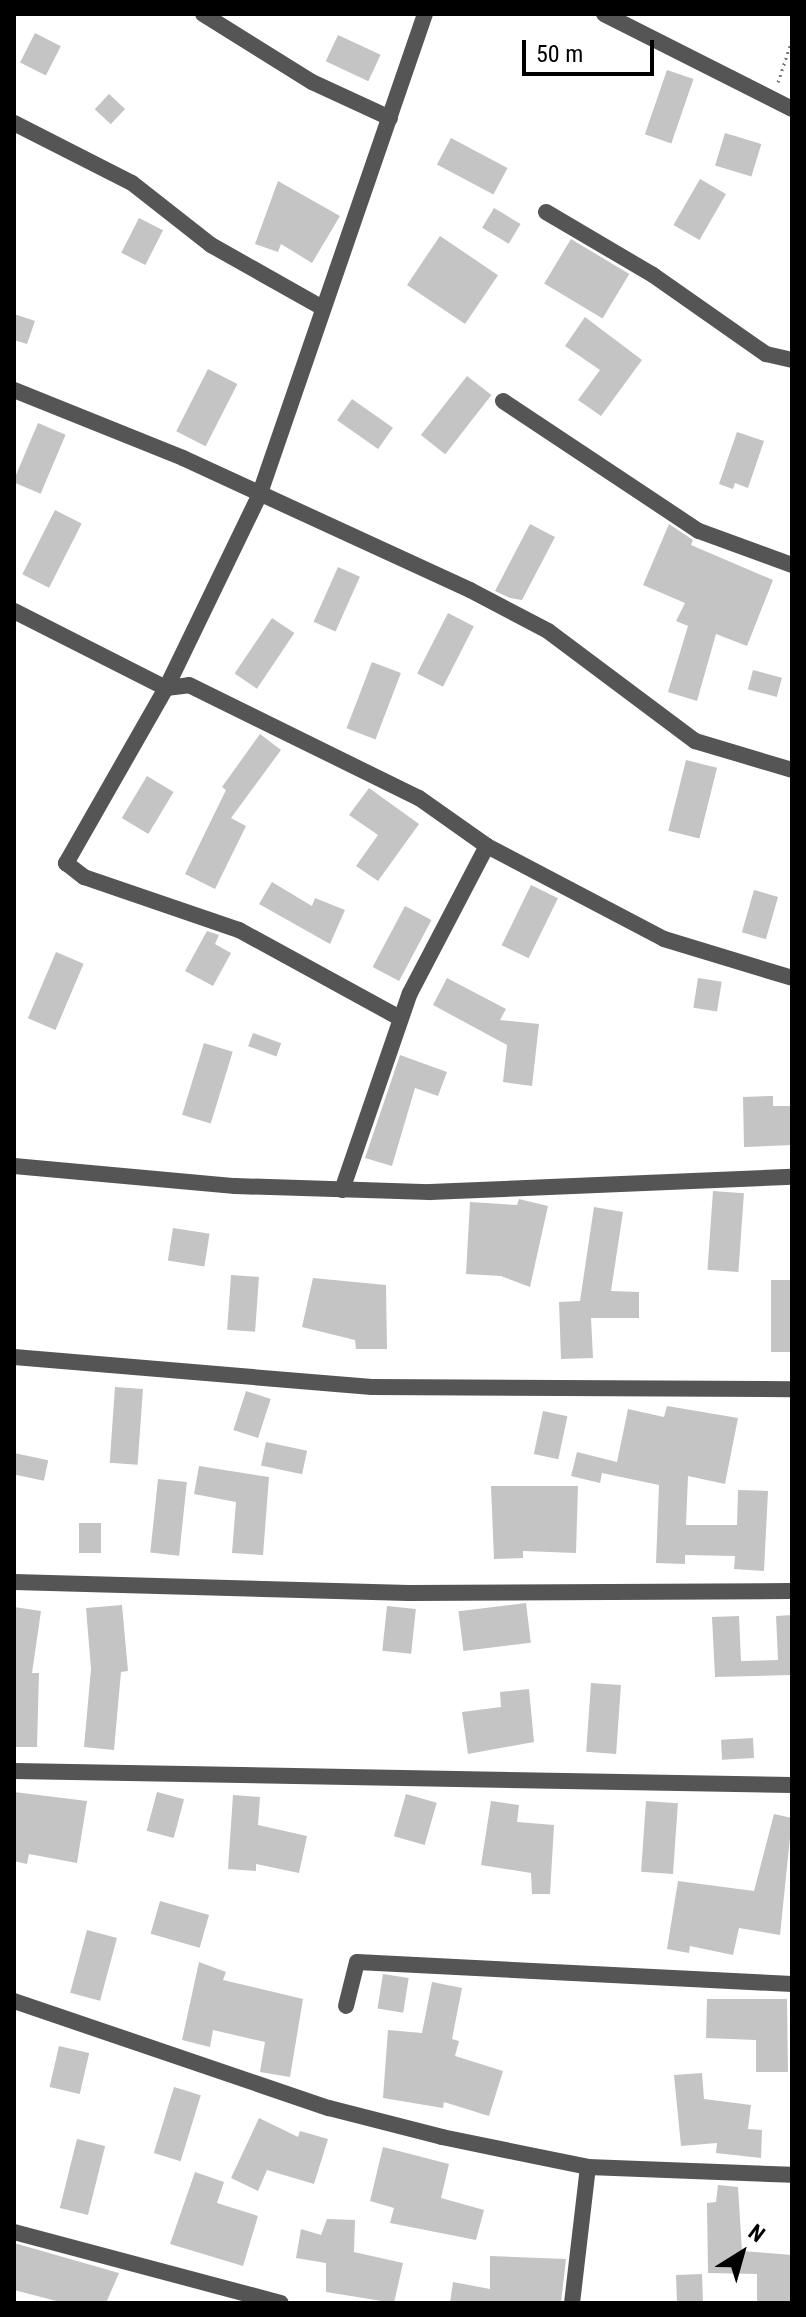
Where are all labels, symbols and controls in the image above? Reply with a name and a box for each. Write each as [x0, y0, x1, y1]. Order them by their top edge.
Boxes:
scale bar [526, 24, 658, 74]
text: 50 m [536, 40, 583, 68]
north arrow [702, 2213, 782, 2293]
text: N [744, 2219, 770, 2247]

